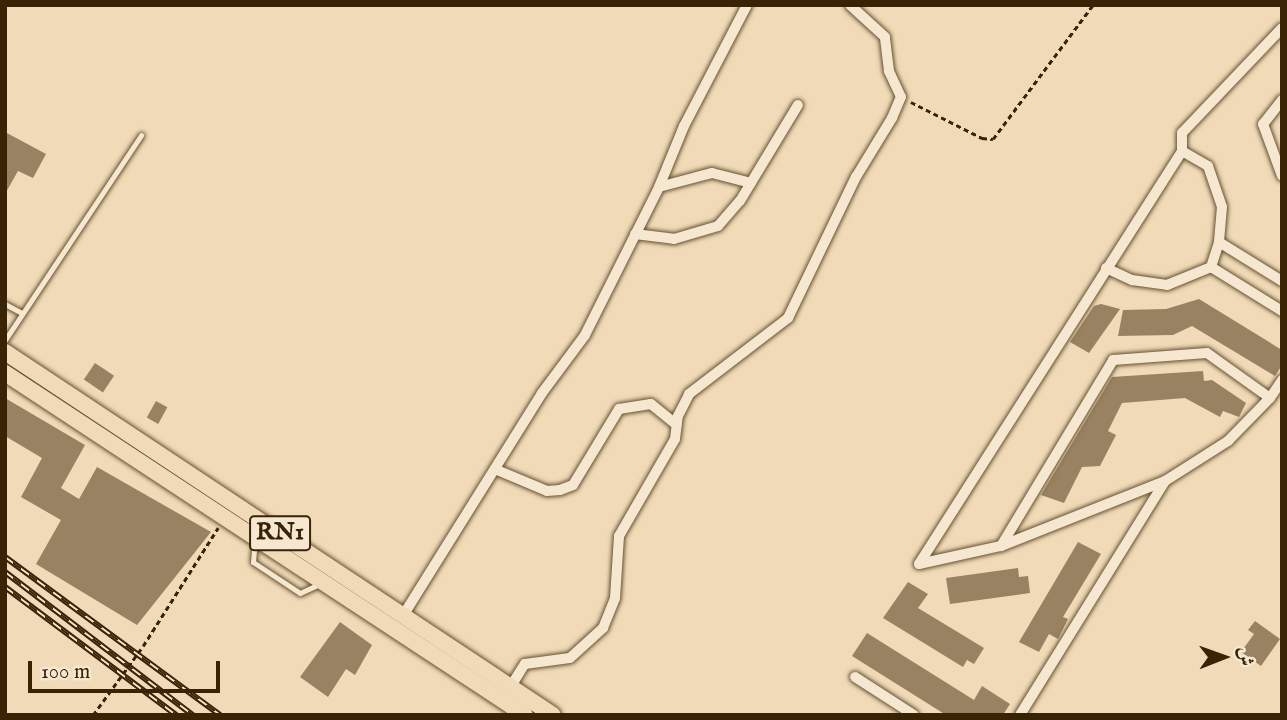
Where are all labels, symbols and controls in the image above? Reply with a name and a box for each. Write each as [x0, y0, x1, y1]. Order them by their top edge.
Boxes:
road number: RN1 [248, 512, 312, 554]
north arrow [1189, 622, 1259, 692]
scale bar [32, 646, 224, 690]
text: ش [1233, 647, 1257, 666]
text: 100 m [41, 659, 90, 686]

